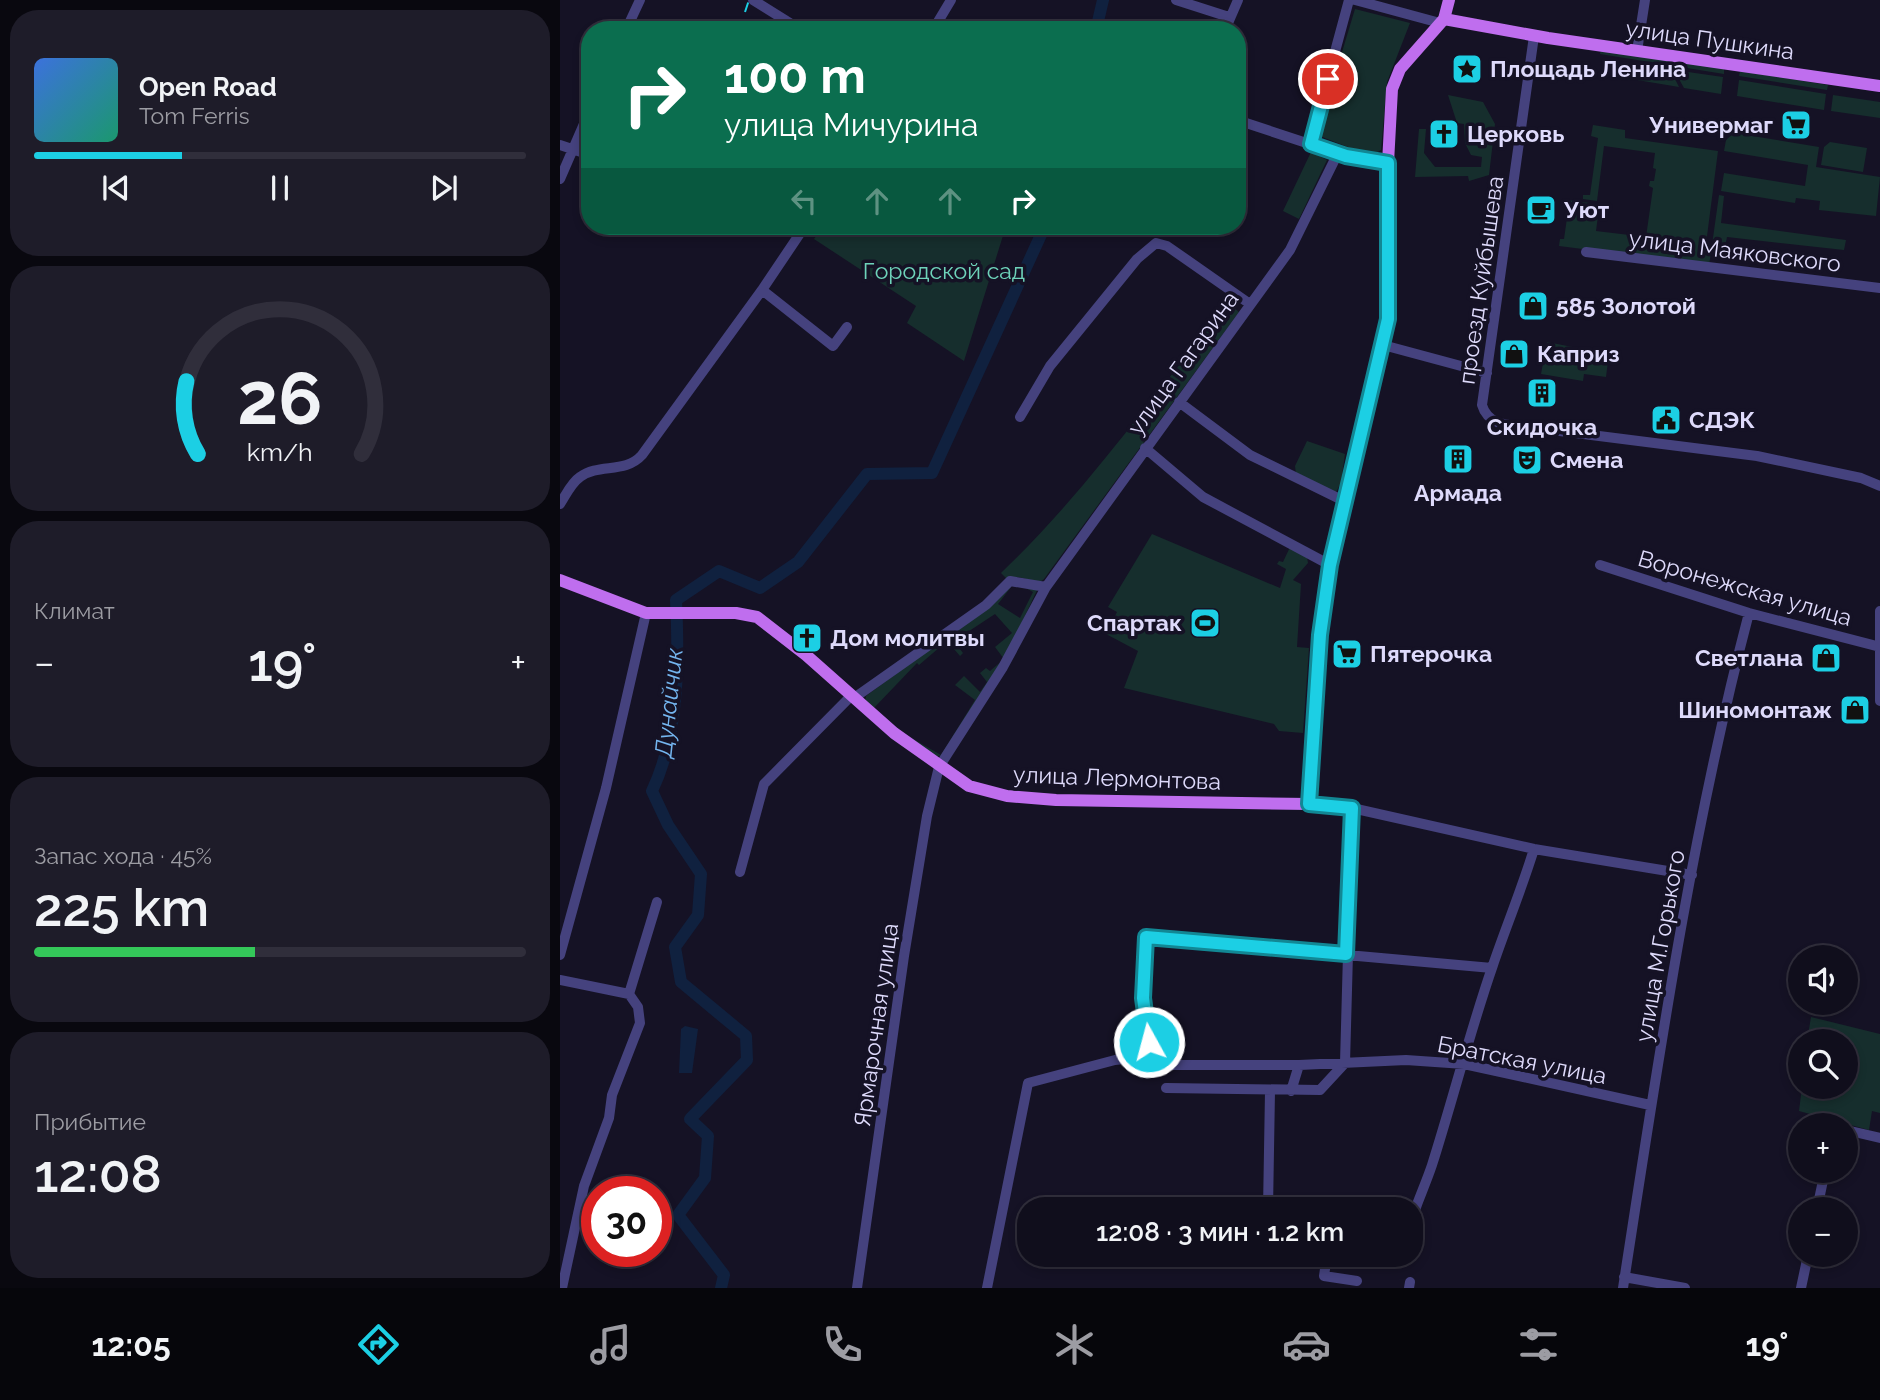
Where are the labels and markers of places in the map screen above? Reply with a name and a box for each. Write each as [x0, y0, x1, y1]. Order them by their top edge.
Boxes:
pin [1298, 49, 1358, 109]
place icon: Площадь Ленина [1450, 52, 1484, 86]
place label: Площадь Ленина [1490, 55, 1686, 82]
supermarket icon: Универмаг [1779, 108, 1813, 142]
place label: Универмаг [1648, 111, 1773, 138]
church icon: Церковь [1427, 117, 1461, 151]
place label: Церковь [1467, 120, 1564, 147]
cafe icon: Уют [1524, 193, 1558, 227]
place label: Уют [1563, 196, 1610, 223]
shop icon: 585 Золотой [1516, 289, 1550, 323]
place label: 585 Золотой [1556, 292, 1696, 319]
shop icon: Каприз [1497, 337, 1531, 371]
place label: Каприз [1537, 340, 1620, 367]
building icon: Скидочка [1525, 376, 1559, 410]
public building icon: СДЭК [1649, 403, 1683, 437]
place label: СДЭК [1689, 406, 1755, 433]
place label: Скидочка [1487, 413, 1597, 440]
building icon: Армада [1441, 442, 1475, 476]
theatre icon: Смена [1510, 443, 1544, 477]
place label: Смена [1550, 446, 1623, 473]
place label: Армада [1414, 479, 1502, 506]
sports icon: Спартак [1188, 606, 1222, 640]
place label: Спартак [1087, 609, 1182, 636]
church icon: Дом молитвы [790, 621, 824, 655]
place label: Дом молитвы [830, 624, 985, 651]
supermarket icon: Пятерочка [1330, 637, 1364, 671]
place label: Пятерочка [1370, 640, 1492, 667]
shop icon: Светлана [1809, 641, 1843, 675]
place label: Светлана [1695, 644, 1803, 671]
shop icon: Шиномонтаж [1838, 693, 1872, 727]
place label: Шиномонтаж [1678, 696, 1832, 723]

